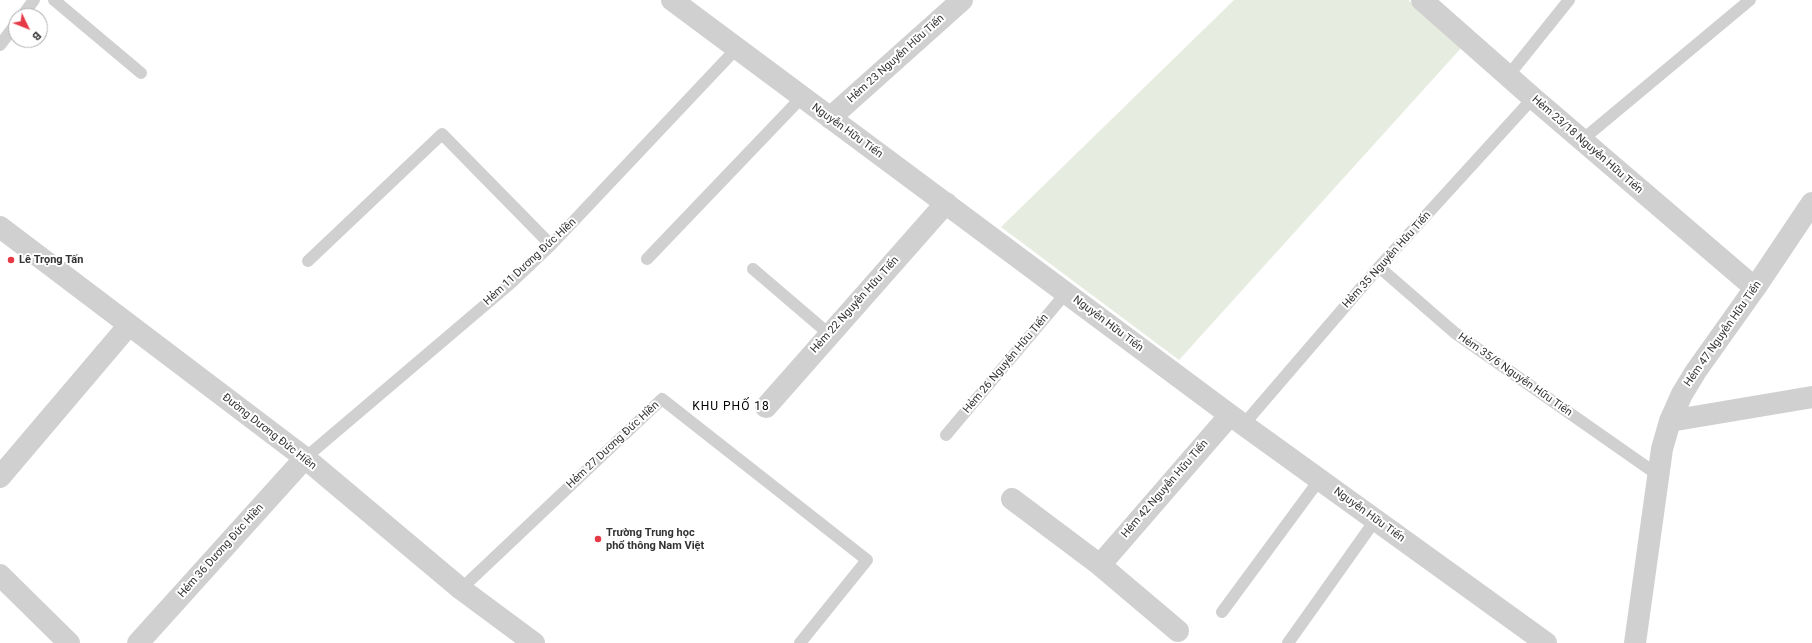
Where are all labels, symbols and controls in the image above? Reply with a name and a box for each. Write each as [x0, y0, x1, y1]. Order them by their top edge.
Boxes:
north arrow [8, 8, 48, 48]
street label: Hẻm 23 Nguyễn Hữu Tiến [845, 12, 947, 106]
text: B [29, 29, 44, 43]
street label: Hẻm 23/18 Nguyễn Hữu Tiến [1529, 93, 1645, 197]
street label: Nguyễn Hữu Tiến [809, 101, 885, 161]
street label: Hẻm 35 Nguyễn Hữu Tiến [1340, 209, 1434, 311]
street label: Hẻm 11 Dương Đức Hiền [481, 216, 579, 308]
place label: Lê Trọng Tấn [19, 253, 83, 267]
street label: Hẻm 22 Nguyễn Hữu Tiến [808, 254, 902, 356]
marker: Lê Trọng Tấn [6, 255, 16, 265]
street label: Hẻm 47 Nguyễn Hữu Tiến [1682, 279, 1764, 389]
street label: Nguyễn Hữu Tiến [1070, 293, 1146, 355]
street label: Hẻm 26 Nguyễn Hữu Tiến [961, 312, 1051, 416]
street label: Hẻm 35/6 Nguyễn Hữu Tiến [1455, 330, 1575, 420]
street label: Đường Dương Đức Hiền [219, 391, 319, 473]
street label: Hẻm 27 Dương Đức Hiền [564, 399, 662, 491]
district label: KHU PHỐ 18 [692, 400, 770, 414]
street label: Hẻm 42 Nguyễn Hữu Tiến [1119, 437, 1211, 541]
street label: Nguyễn Hữu Tiến [1331, 485, 1407, 545]
street label: Hẻm 36 Dương Đức Hiền [175, 501, 267, 601]
place label: Trường Trung học phổ thông Nam Việt [606, 526, 704, 552]
marker: Trường Trung học phổ thông Nam Việt [593, 534, 603, 544]

